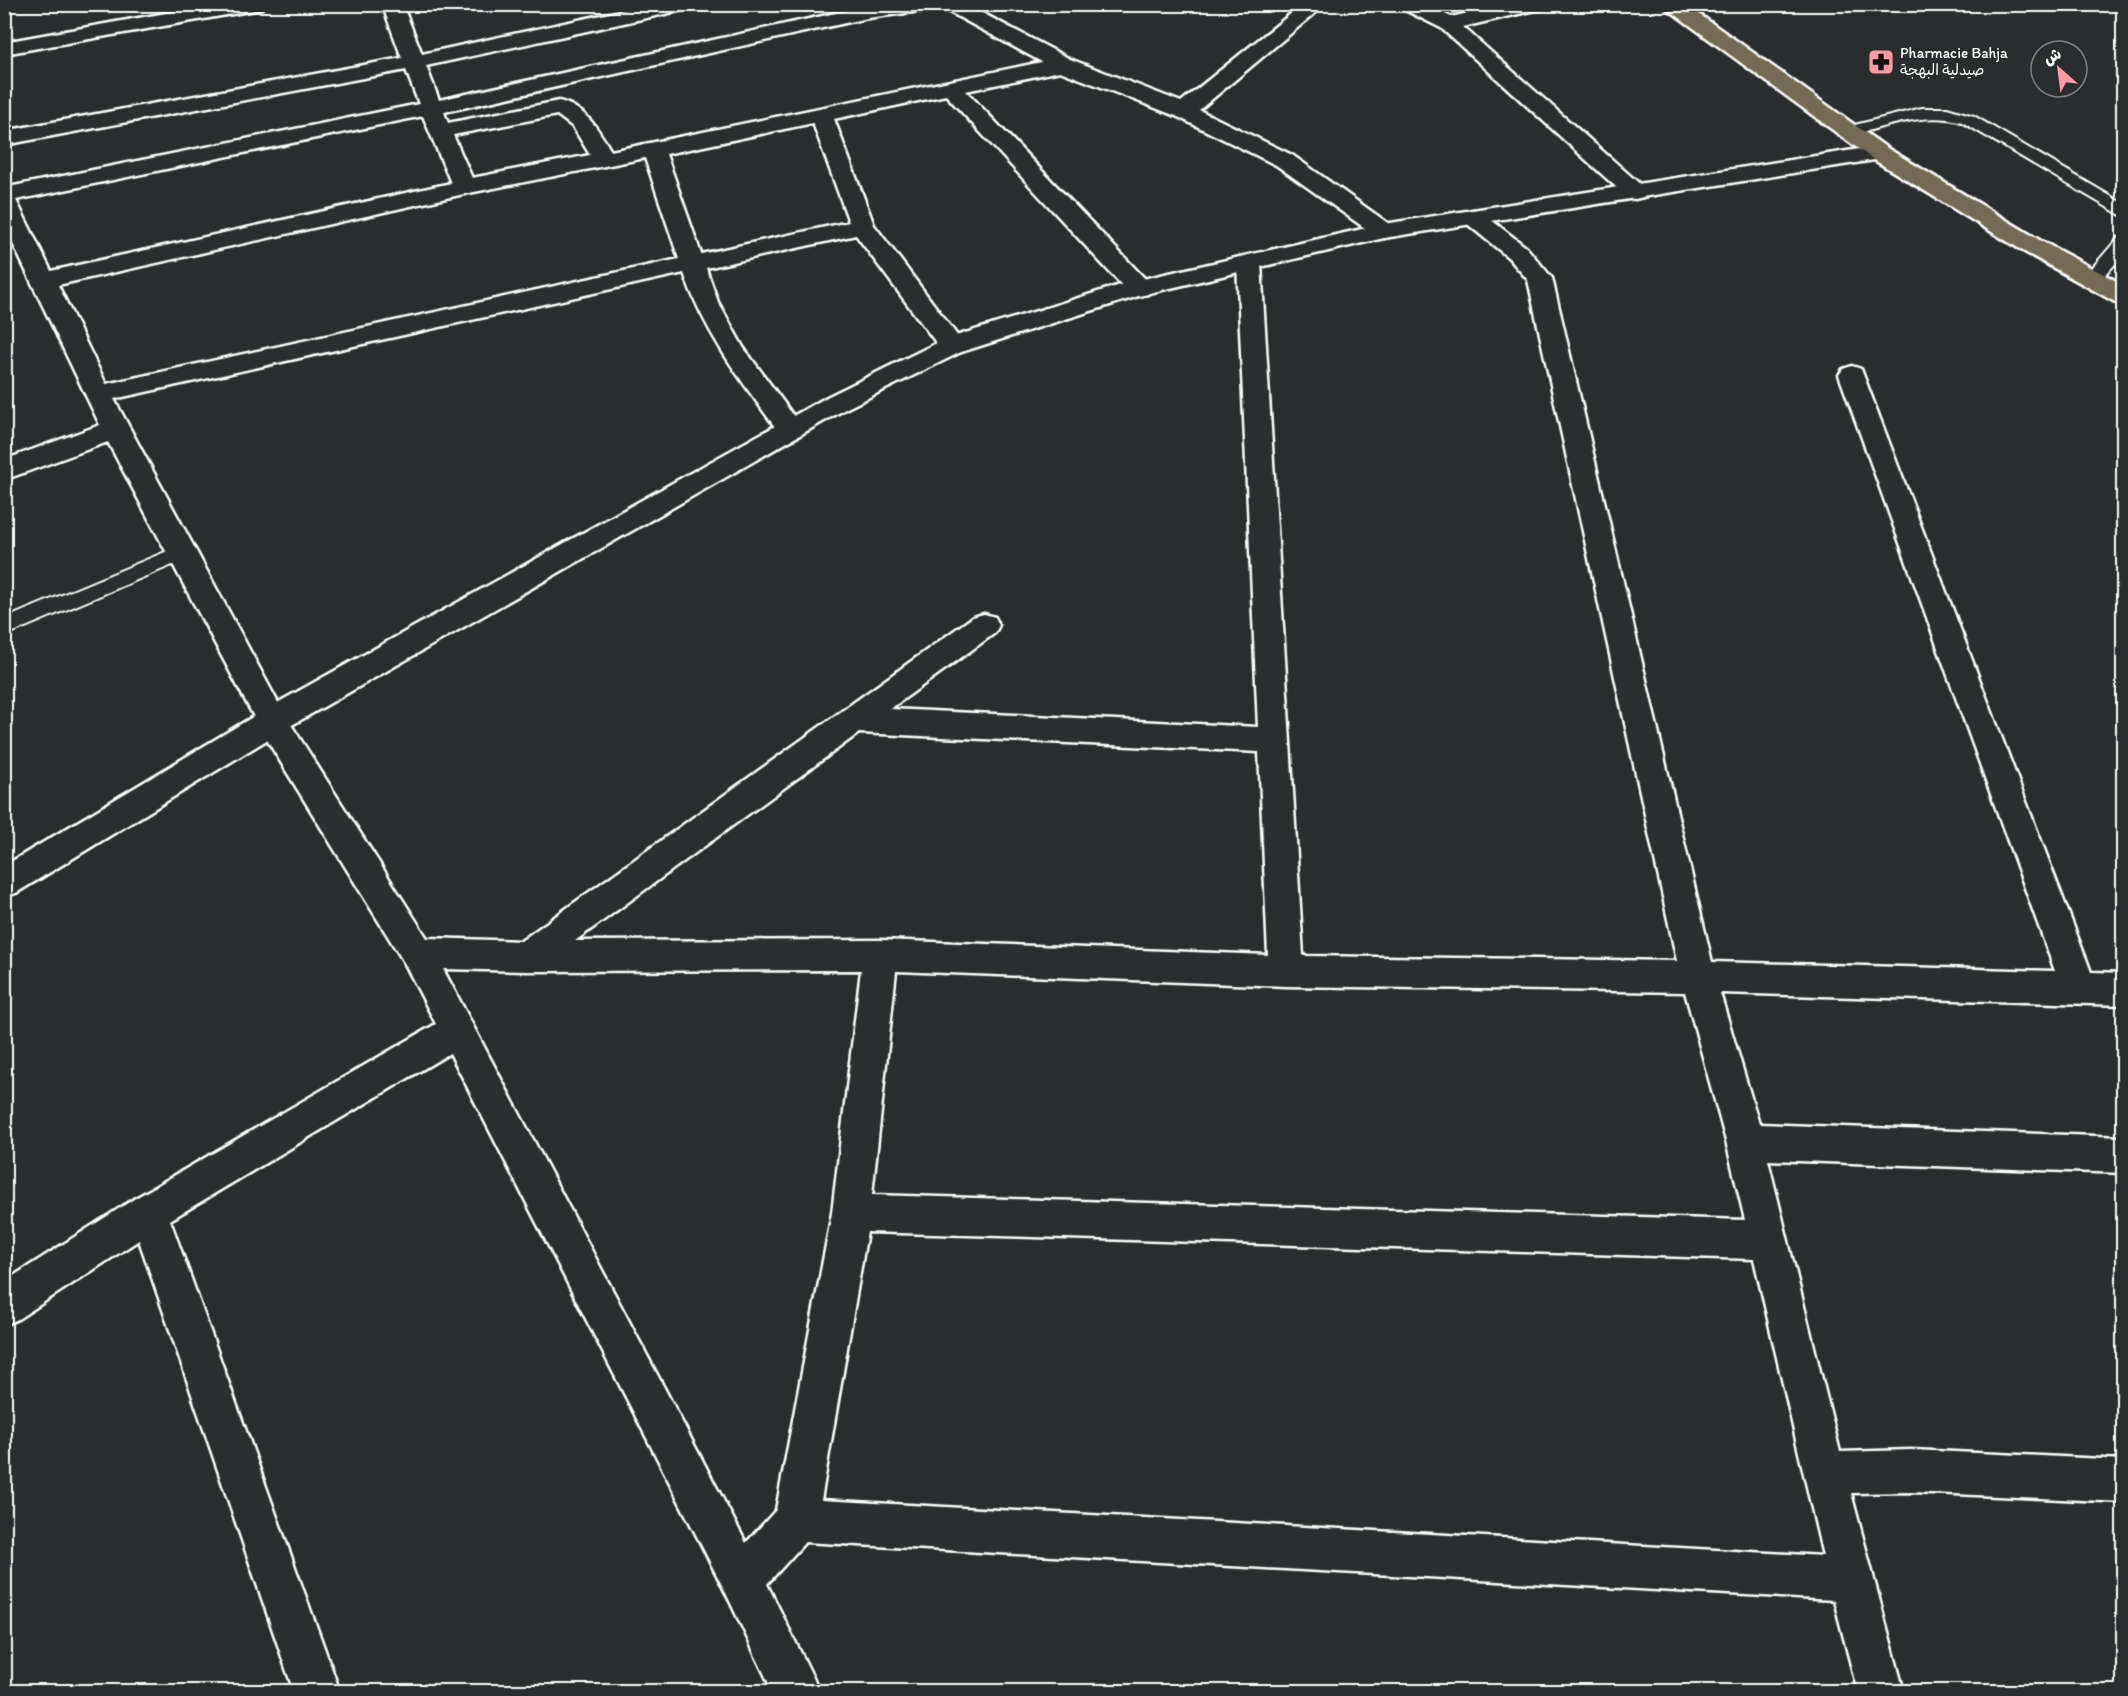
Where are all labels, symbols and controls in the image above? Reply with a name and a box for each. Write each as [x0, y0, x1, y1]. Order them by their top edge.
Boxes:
north arrow [2029, 39, 2089, 99]
place label: Pharmacie Bahja صيدلية البهجة [1900, 44, 2008, 79]
text: ش [2040, 44, 2064, 69]
pharmacy icon: Pharmacie Bahja صيدلية البهجة [1866, 47, 1896, 77]

